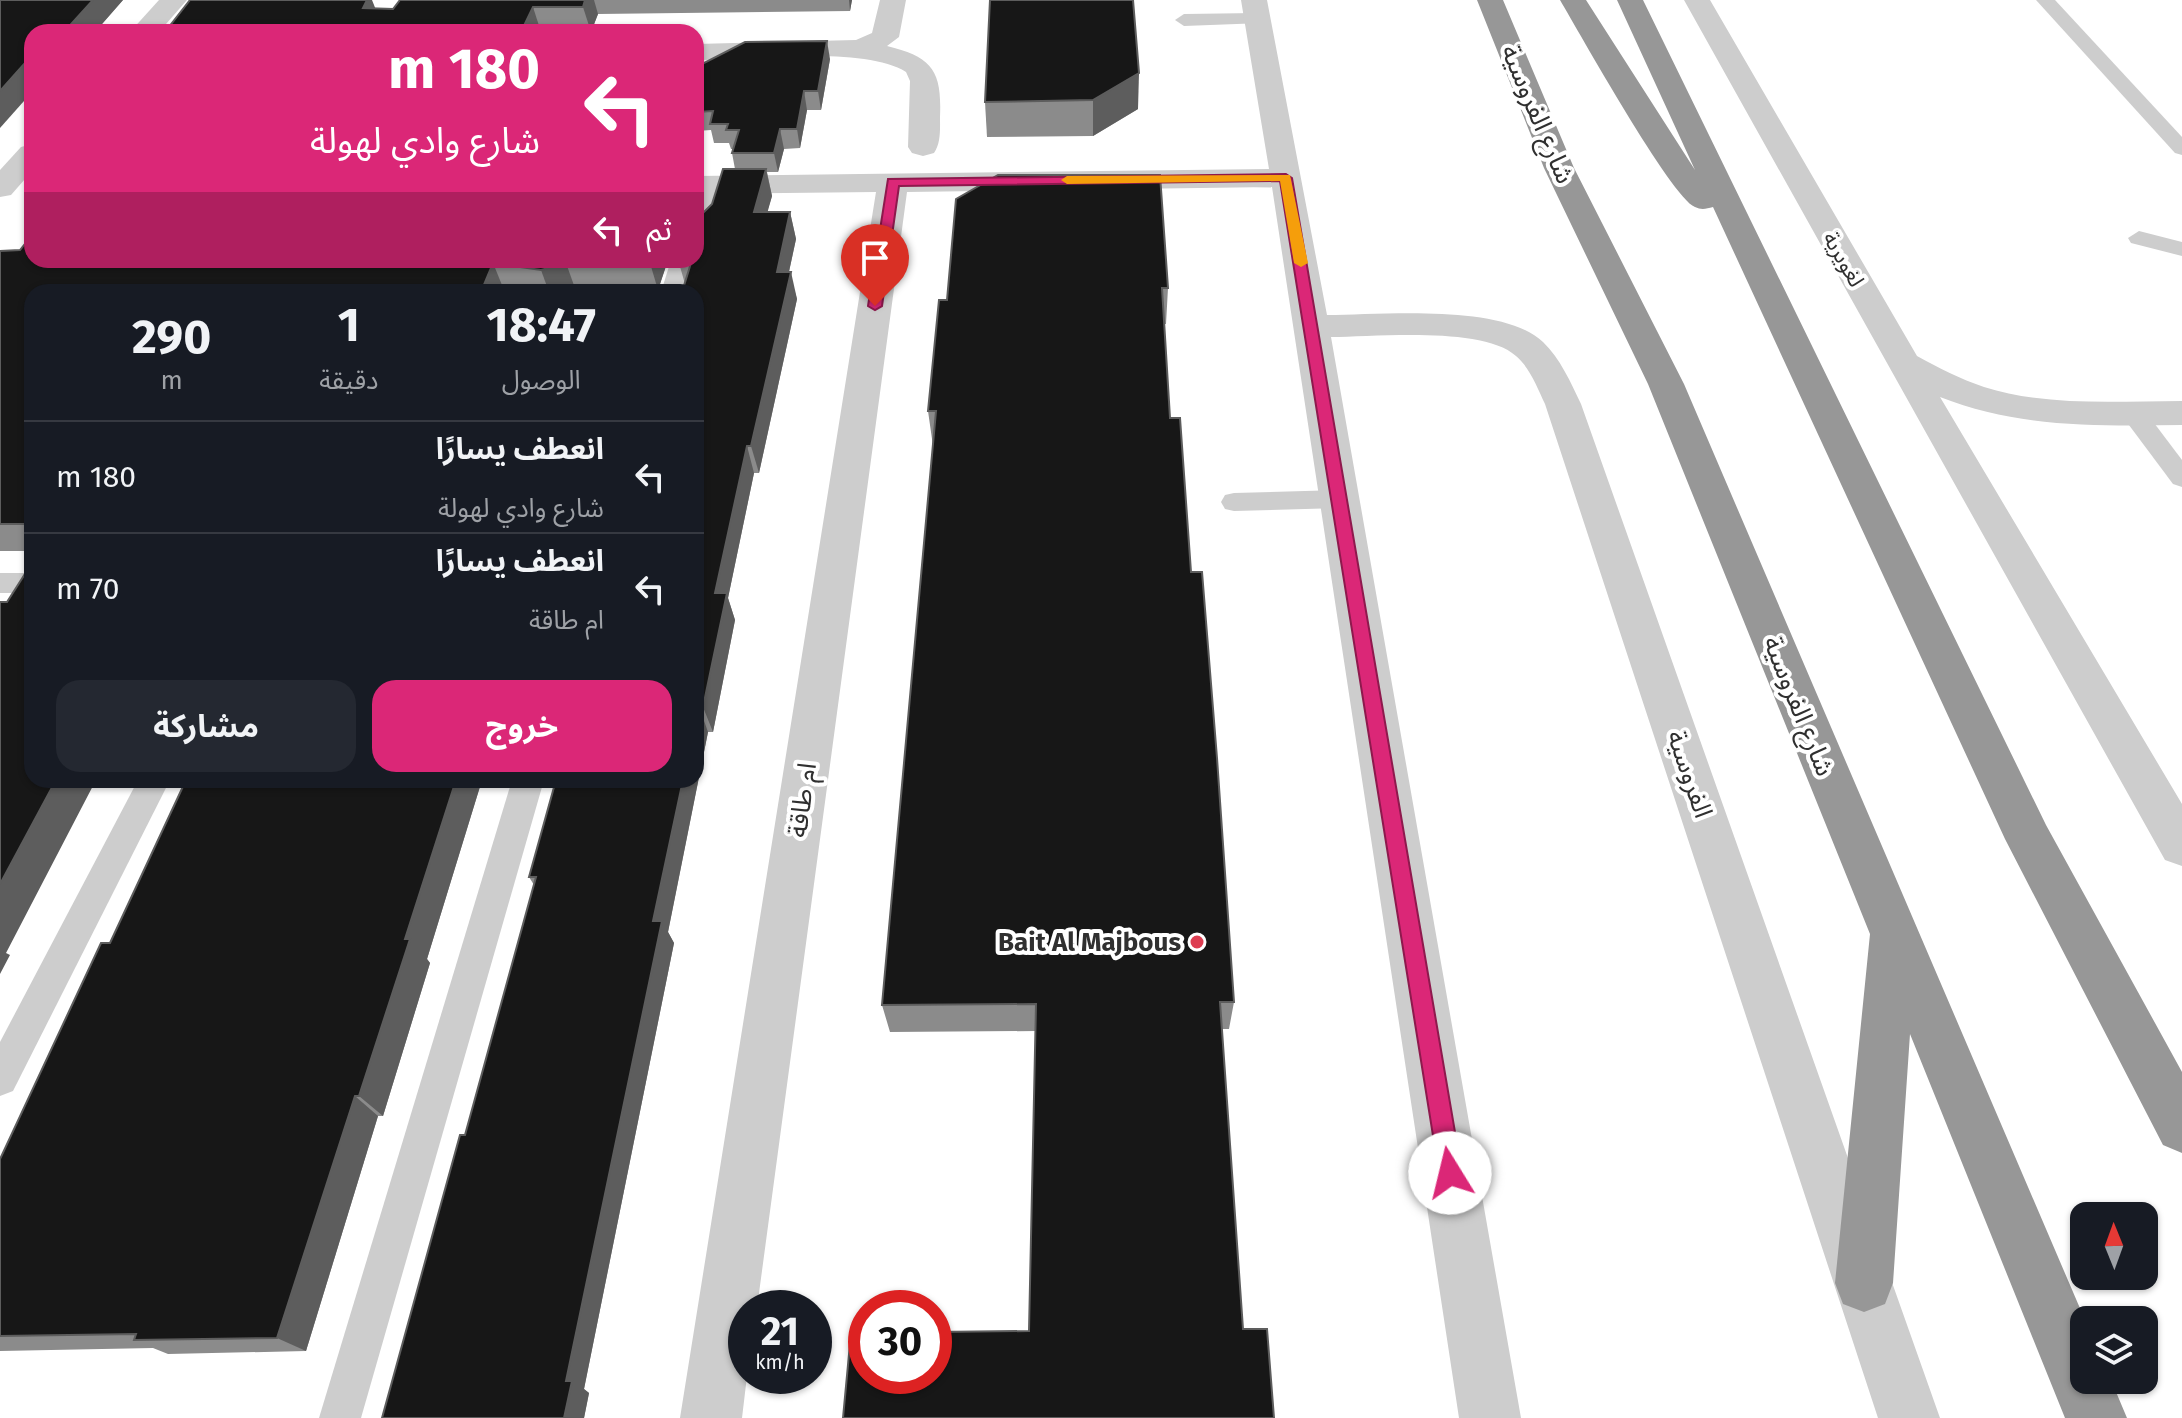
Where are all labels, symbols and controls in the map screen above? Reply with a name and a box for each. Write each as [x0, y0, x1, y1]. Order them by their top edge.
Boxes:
text: 180 m [388, 36, 540, 103]
street label: شارع الفروسية [1492, 40, 1581, 190]
icon: left [568, 56, 672, 160]
text: شارع وادي لهولة [310, 119, 540, 163]
icon: left [586, 208, 630, 252]
text: ثم [646, 212, 672, 248]
pin [841, 224, 909, 306]
street label: لغويرية [1817, 227, 1870, 292]
icon: arrive [853, 236, 897, 280]
text: 1 [338, 296, 360, 354]
text: 18:47 [486, 296, 596, 354]
text: 290 [132, 308, 211, 366]
text: m [160, 365, 183, 396]
text: دقيقة [319, 365, 378, 396]
text: الوصول [502, 365, 581, 396]
text: انعطف يسارًا [436, 431, 604, 467]
icon: left [628, 455, 672, 499]
text: 180 m [56, 459, 136, 495]
text: شارع وادي لهولة [438, 493, 604, 524]
text: انعطف يسارًا [436, 543, 604, 579]
icon: left [628, 567, 672, 611]
text: 70 m [56, 571, 119, 607]
text: ام طاقة [529, 605, 604, 636]
street label: شارع الفروسية [1754, 632, 1841, 782]
button: مشاركة [56, 680, 356, 772]
button: خروج [372, 680, 672, 772]
street label: الفروسية [1660, 726, 1719, 822]
street label: ام طاقة [782, 761, 827, 840]
place label: Bait Al Majbous [998, 927, 1181, 958]
marker: Bait Al Majbous [1188, 933, 1206, 951]
position arrow [1408, 1131, 1492, 1215]
north arrow [2070, 1202, 2158, 1290]
map controls [2070, 1202, 2158, 1394]
speed limit sign: 30 [848, 1290, 952, 1394]
button: layers [2070, 1306, 2158, 1394]
text: 21 [761, 1308, 799, 1356]
text: km/h [755, 1350, 805, 1374]

